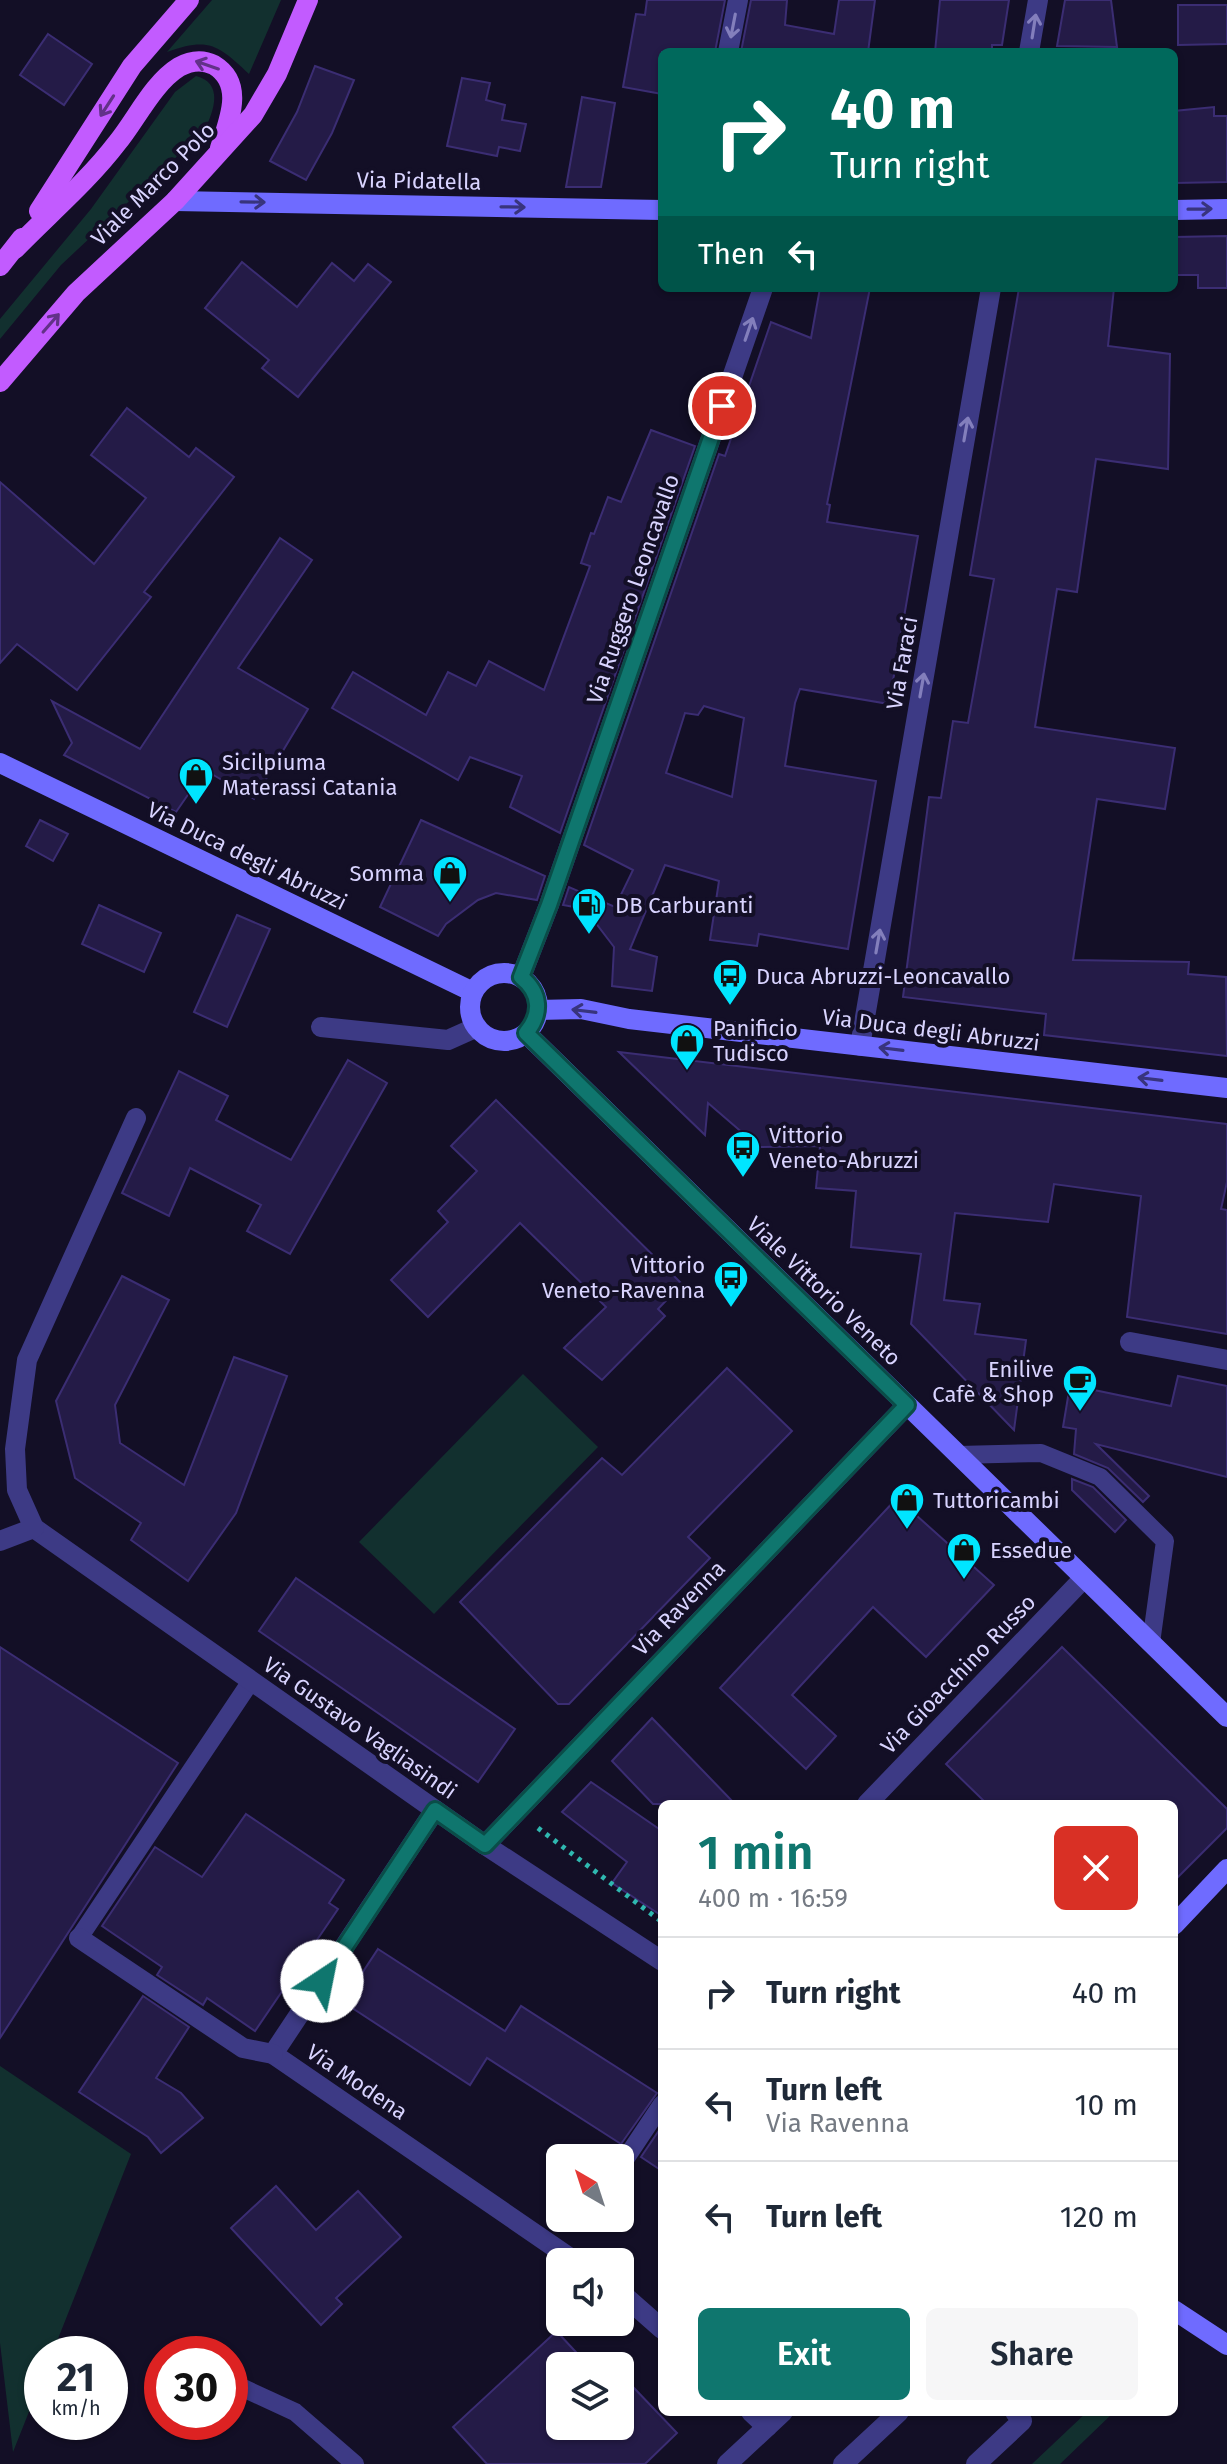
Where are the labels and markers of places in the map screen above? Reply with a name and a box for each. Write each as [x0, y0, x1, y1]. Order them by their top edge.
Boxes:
pin [688, 372, 756, 440]
place label: Sicilpiuma Materassi Catania [222, 749, 397, 801]
shop icon: Sicilpiuma Materassi Catania [177, 756, 215, 806]
shop icon: Somma [431, 854, 469, 904]
place label: Somma [349, 860, 424, 887]
fuel station icon: DB Carburanti [570, 886, 608, 936]
place label: DB Carburanti [615, 892, 754, 919]
bus stop icon: Duca Abruzzi-Leoncavallo [711, 957, 749, 1007]
place label: Duca Abruzzi-Leoncavallo [756, 963, 1010, 990]
place label: Panificio Tudisco [713, 1015, 798, 1067]
shop icon: Panificio Tudisco [668, 1022, 706, 1072]
place label: Vittorio Veneto-Abruzzi [769, 1122, 919, 1174]
bus stop icon: Vittorio Veneto-Abruzzi [724, 1129, 762, 1179]
place label: Vittorio Veneto-Ravenna [542, 1252, 705, 1304]
bus stop icon: Vittorio Veneto-Ravenna [712, 1259, 750, 1309]
place label: Enilive Cafè & Shop [932, 1356, 1054, 1408]
cafe icon: Enilive Cafè & Shop [1061, 1363, 1099, 1413]
shop icon: Tuttoricambi [888, 1481, 926, 1531]
place label: Tuttoricambi [933, 1487, 1060, 1514]
shop icon: Essedue [945, 1531, 983, 1581]
place label: Essedue [990, 1537, 1072, 1564]

